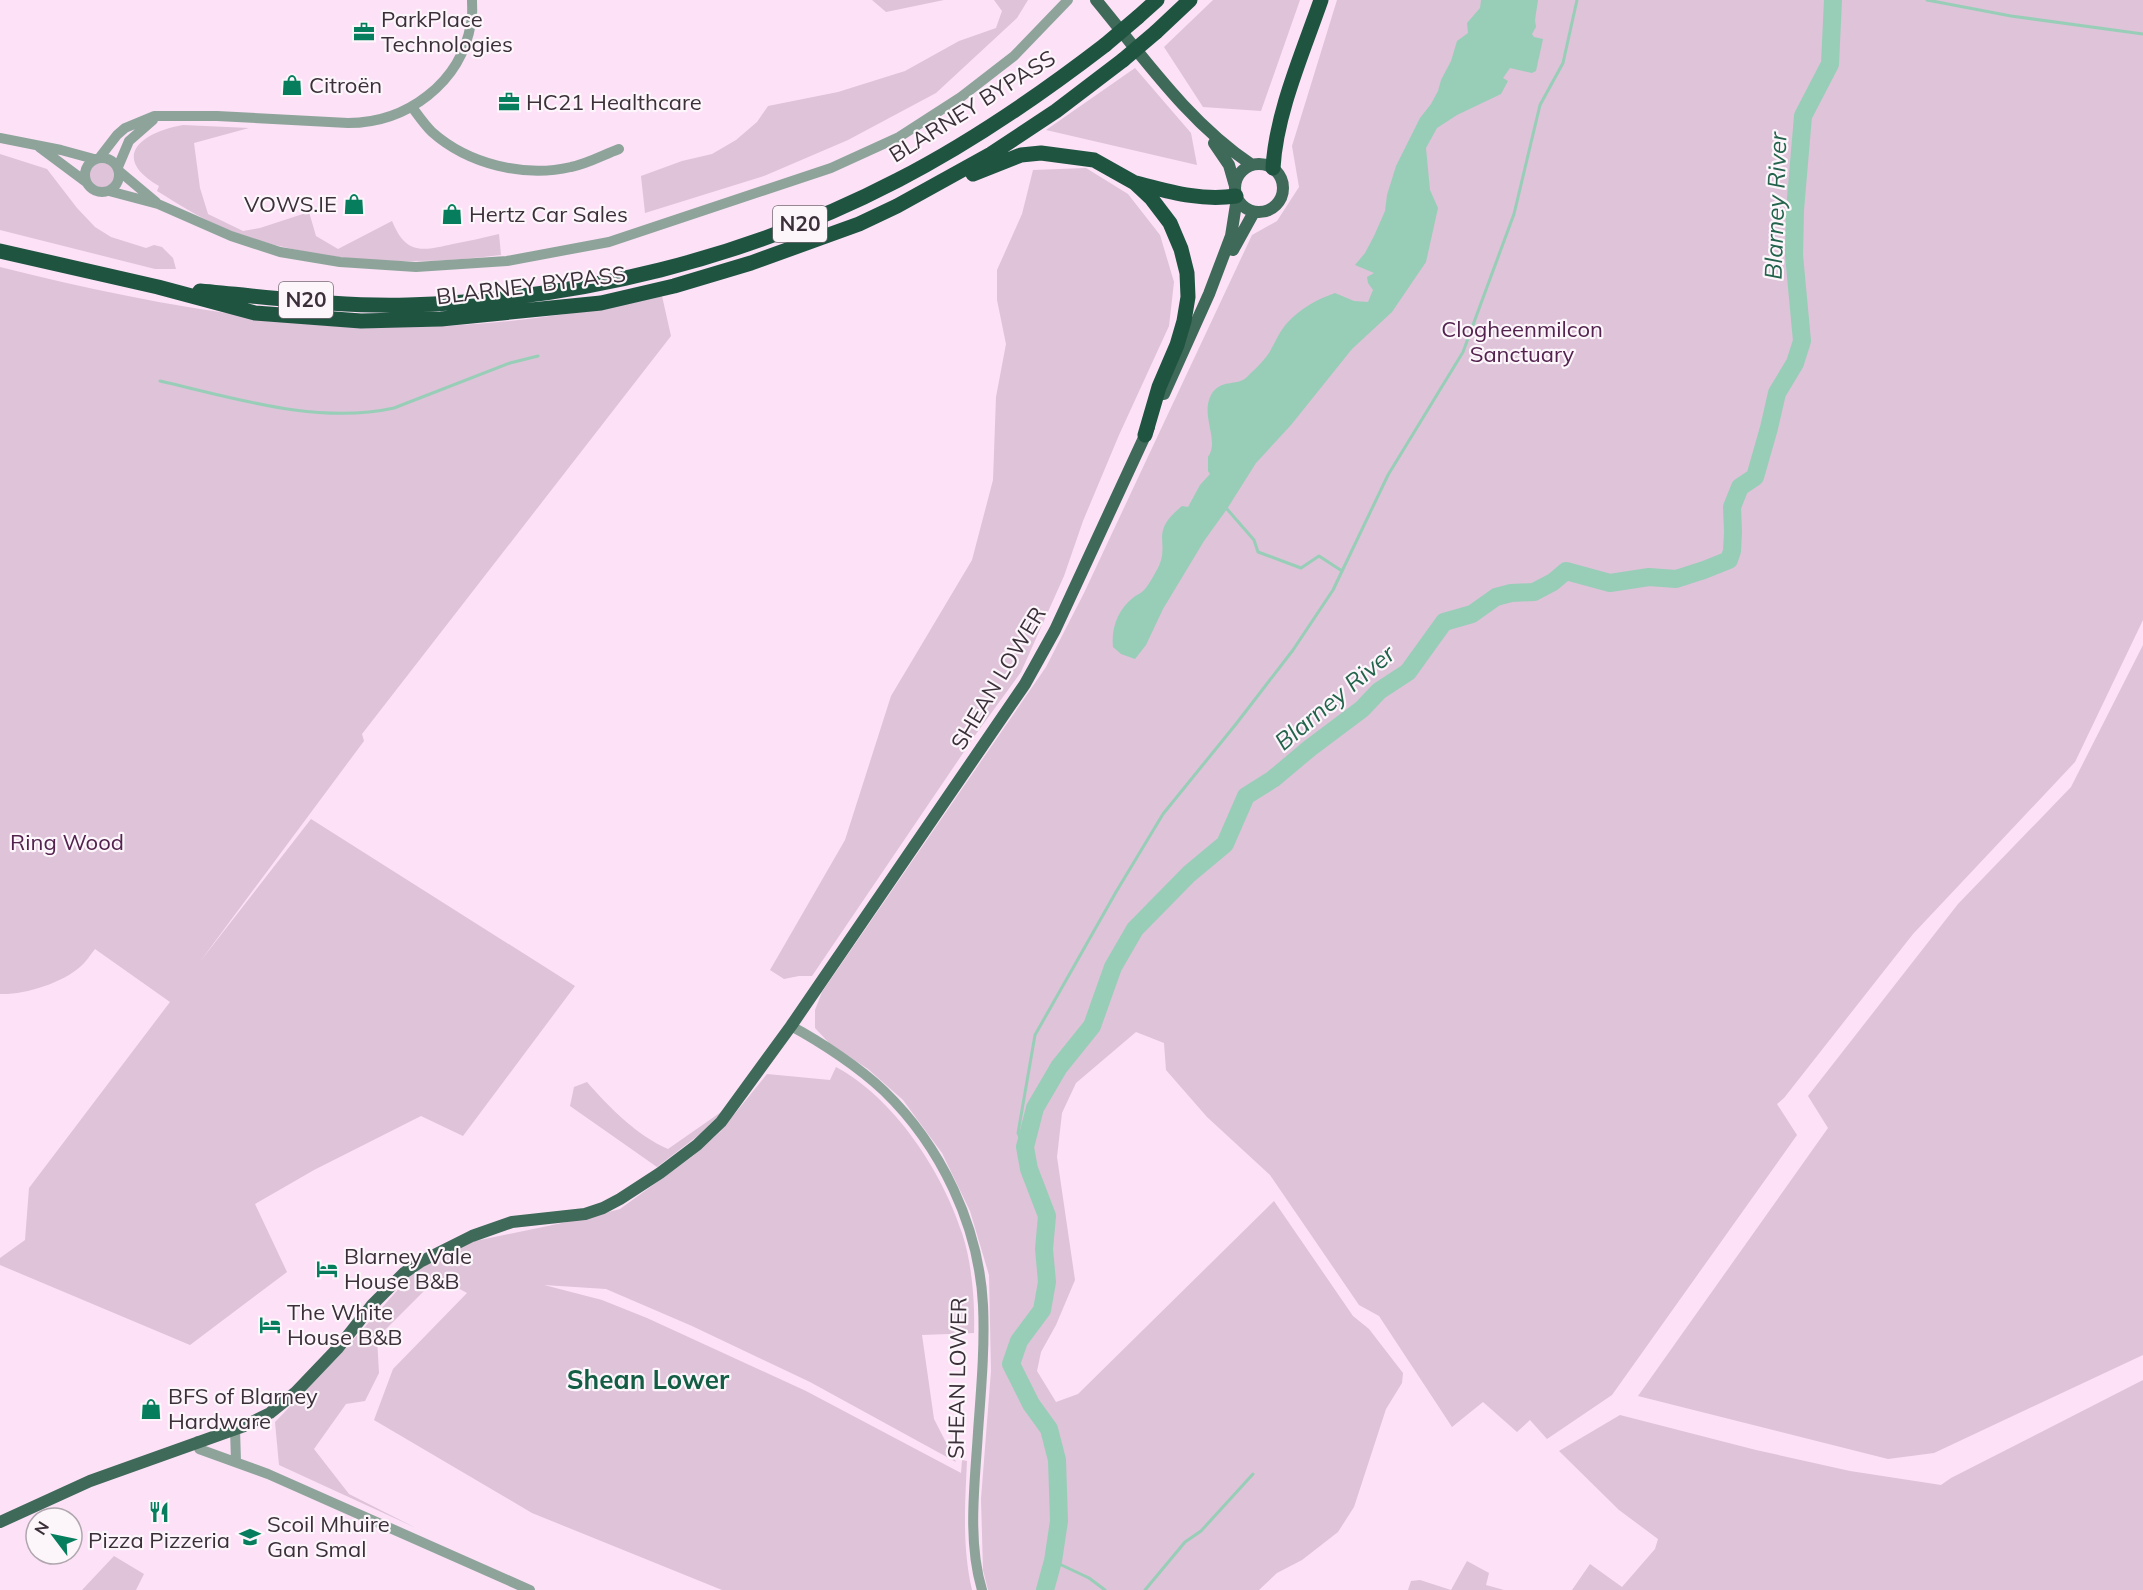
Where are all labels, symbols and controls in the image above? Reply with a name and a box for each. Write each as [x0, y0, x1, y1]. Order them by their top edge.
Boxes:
place label: ParkPlace Technologies [381, 5, 513, 58]
office icon: ParkPlace Technologies [352, 20, 376, 44]
street label: BLARNEY BYPASS [884, 44, 1060, 168]
place label: Citroën [309, 71, 382, 99]
shop icon: Citroën [280, 73, 304, 97]
place label: HC21 Healthcare [526, 88, 702, 116]
office icon: HC21 Healthcare [497, 90, 521, 114]
water label: Blarney River [1757, 130, 1793, 280]
place label: VOWS.IE [244, 190, 337, 218]
shop icon: VOWS.IE [342, 192, 366, 216]
place label: Hertz Car Sales [469, 200, 628, 228]
shop icon: Hertz Car Sales [440, 202, 464, 226]
road number: N20 [773, 206, 827, 242]
street label: BLARNEY BYPASS [435, 259, 627, 311]
road number: N20 [279, 282, 333, 318]
park label: Clogheenmilcon Sanctuary [1441, 315, 1603, 368]
street label: SHEAN LOWER [944, 601, 1052, 755]
water label: Blarney River [1268, 637, 1402, 756]
park label: Ring Wood [10, 828, 124, 856]
place label: Blarney Vale House B&B [344, 1242, 472, 1295]
hotel icon: Blarney Vale House B&B [315, 1257, 339, 1281]
street label: SHEAN LOWER [942, 1297, 972, 1459]
place label: The White House B&B [287, 1298, 402, 1351]
hotel icon: The White House B&B [258, 1313, 282, 1337]
district label: Shean Lower [567, 1363, 730, 1396]
place label: BFS of Blarney Hardware [168, 1382, 318, 1435]
shop icon: BFS of Blarney Hardware [139, 1397, 163, 1421]
restaurant icon: Pizza Pizzeria [147, 1500, 171, 1524]
north arrow [24, 1506, 84, 1566]
place label: Scoil Mhuire Gan Smal [267, 1510, 390, 1563]
text: N [30, 1518, 53, 1538]
school or university icon: Scoil Mhuire Gan Smal [238, 1525, 262, 1549]
place label: Pizza Pizzeria [88, 1526, 230, 1554]

